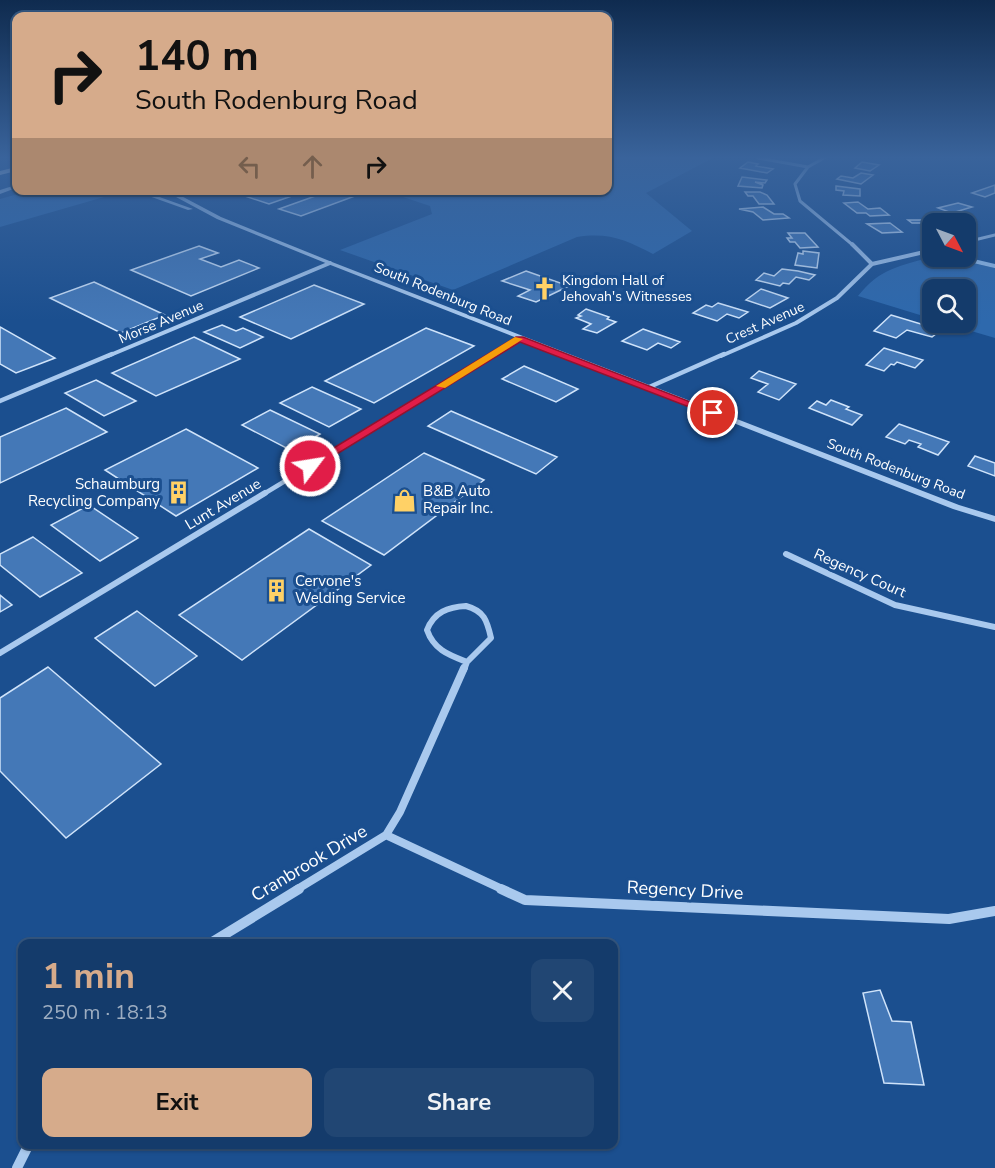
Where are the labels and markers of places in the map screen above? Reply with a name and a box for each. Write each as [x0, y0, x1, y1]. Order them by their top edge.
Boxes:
place label: Kingdom Hall of Jehovah's Witnesses [561, 271, 692, 306]
church icon: Kingdom Hall of Jehovah's Witnesses [531, 275, 557, 301]
pin [687, 387, 738, 438]
place label: Schaumburg Recycling Company [28, 474, 160, 511]
building icon: Schaumburg Recycling Company [165, 480, 191, 506]
place label: B&B Auto Repair Inc. [423, 481, 493, 518]
shop icon: B&B Auto Repair Inc. [392, 487, 418, 513]
place label: Cervone's Welding Service [295, 571, 405, 608]
building icon: Cervone's Welding Service [264, 577, 290, 603]

